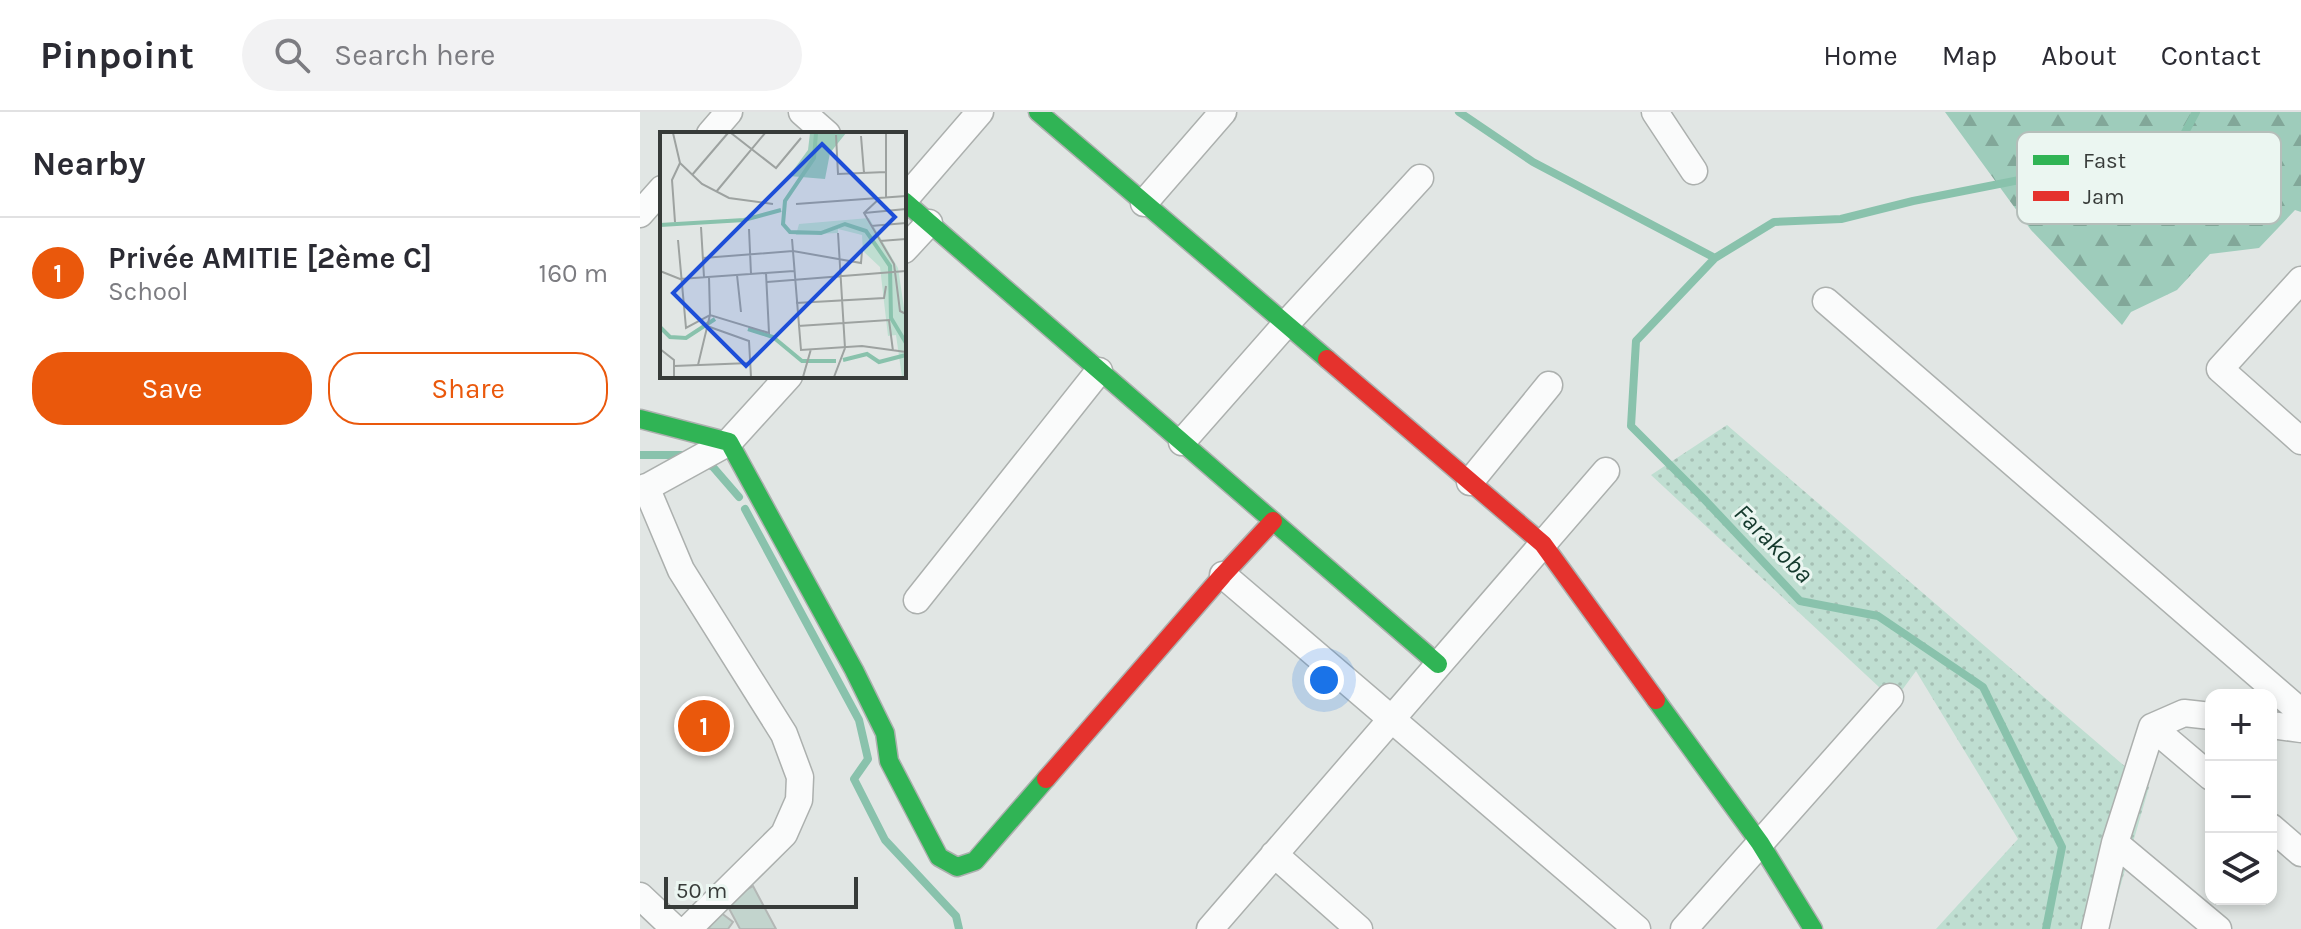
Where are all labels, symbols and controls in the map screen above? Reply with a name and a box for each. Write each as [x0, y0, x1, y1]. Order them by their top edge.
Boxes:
search box [242, 19, 802, 91]
text: Pinpoint [40, 33, 194, 78]
icon: search [270, 33, 314, 77]
text: Search here [334, 37, 495, 73]
text: Home [1823, 39, 1898, 72]
text: Map [1942, 39, 1997, 72]
text: About [2041, 39, 2117, 72]
text: Contact [2161, 39, 2261, 72]
inset map [660, 132, 906, 378]
legend [2017, 132, 2281, 224]
text: Nearby [32, 144, 146, 184]
text: Fast [2083, 148, 2126, 174]
text: Jam [2083, 184, 2125, 210]
text: Privée AMITIE [2ème C] [108, 240, 432, 276]
text: 1 [53, 258, 63, 289]
text: 160 m [539, 258, 608, 289]
text: School [108, 276, 189, 307]
button: Save [32, 352, 312, 425]
button: Share [328, 352, 608, 425]
water label: Farakoba [1727, 497, 1820, 590]
your location [1304, 660, 1344, 700]
map controls [2205, 689, 2277, 905]
button: + [2205, 689, 2277, 761]
pin: 1 [678, 696, 730, 756]
button: − [2205, 761, 2277, 833]
button: layers [2205, 833, 2277, 905]
scale bar [664, 873, 858, 909]
text: 50 m [676, 878, 727, 904]

